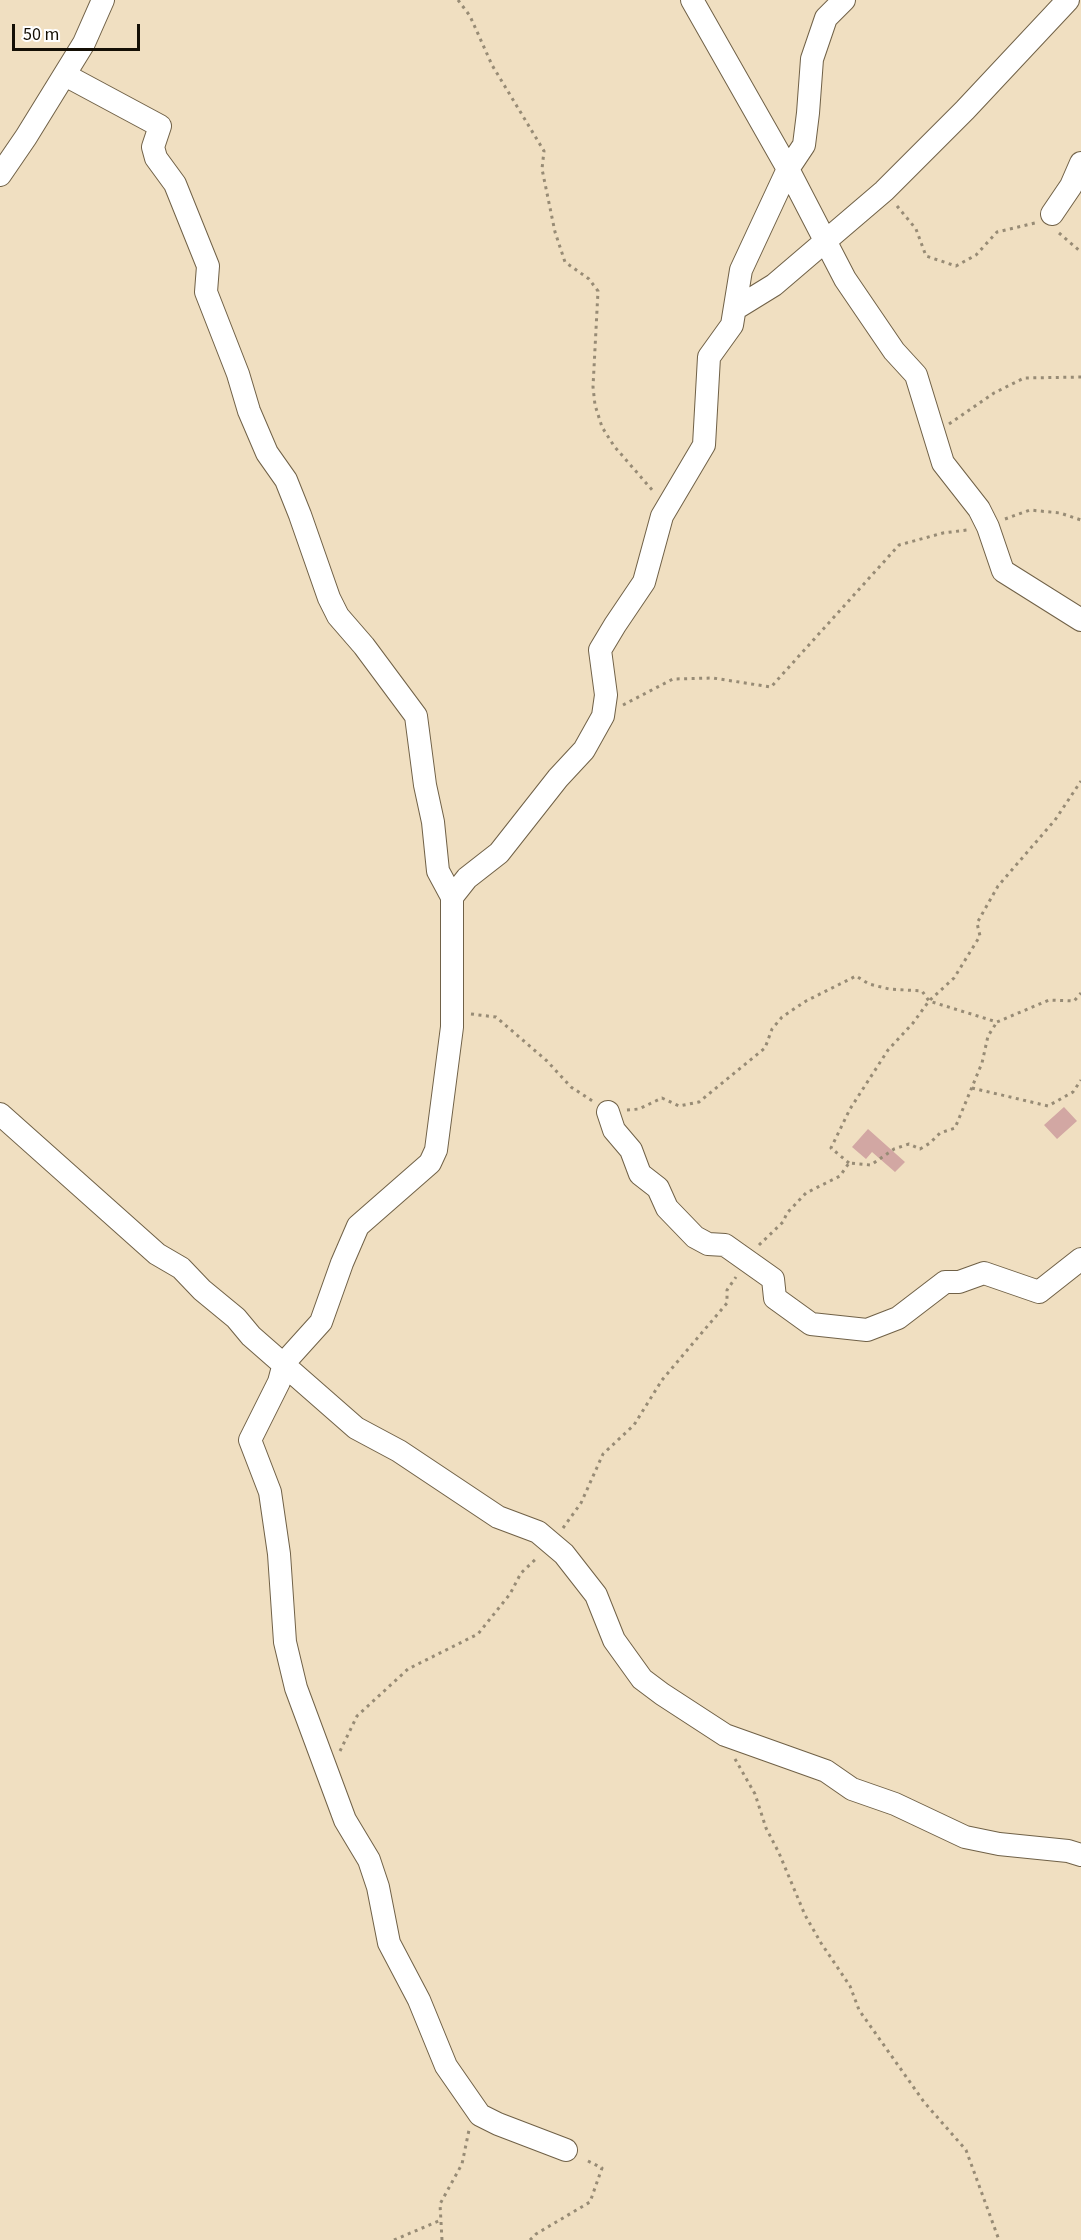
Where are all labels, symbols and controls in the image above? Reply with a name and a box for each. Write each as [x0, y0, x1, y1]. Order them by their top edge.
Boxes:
scale bar [15, 12, 142, 50]
text: 50 m [23, 22, 59, 47]

